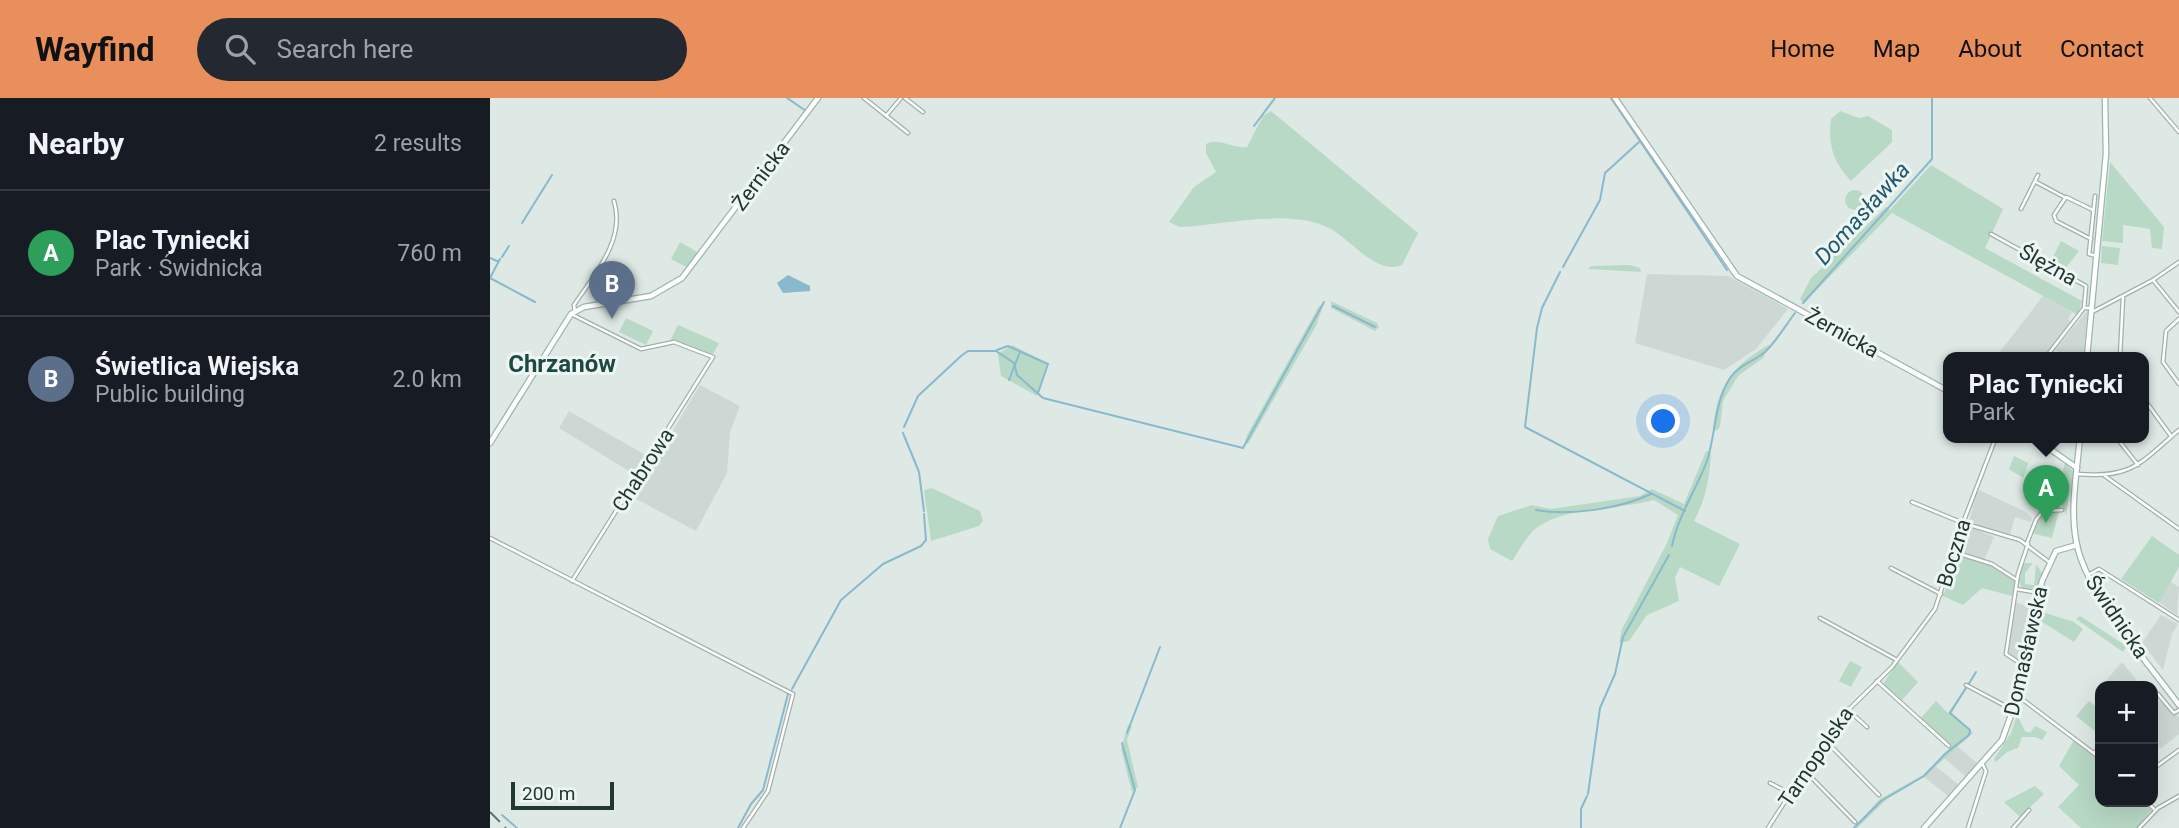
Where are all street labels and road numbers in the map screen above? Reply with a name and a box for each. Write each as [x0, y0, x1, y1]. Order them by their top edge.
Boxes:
street label: Żernicka [727, 137, 795, 215]
street label: Ślężna [2015, 239, 2081, 291]
street label: Żernicka [1801, 303, 1883, 363]
street label: Chabrowa [607, 424, 679, 516]
street label: Boczna [1932, 516, 1976, 590]
street label: Świdnicka [2080, 571, 2154, 663]
street label: Domasławska [1999, 584, 2053, 718]
street label: Tarnopolska [1774, 703, 1858, 811]

